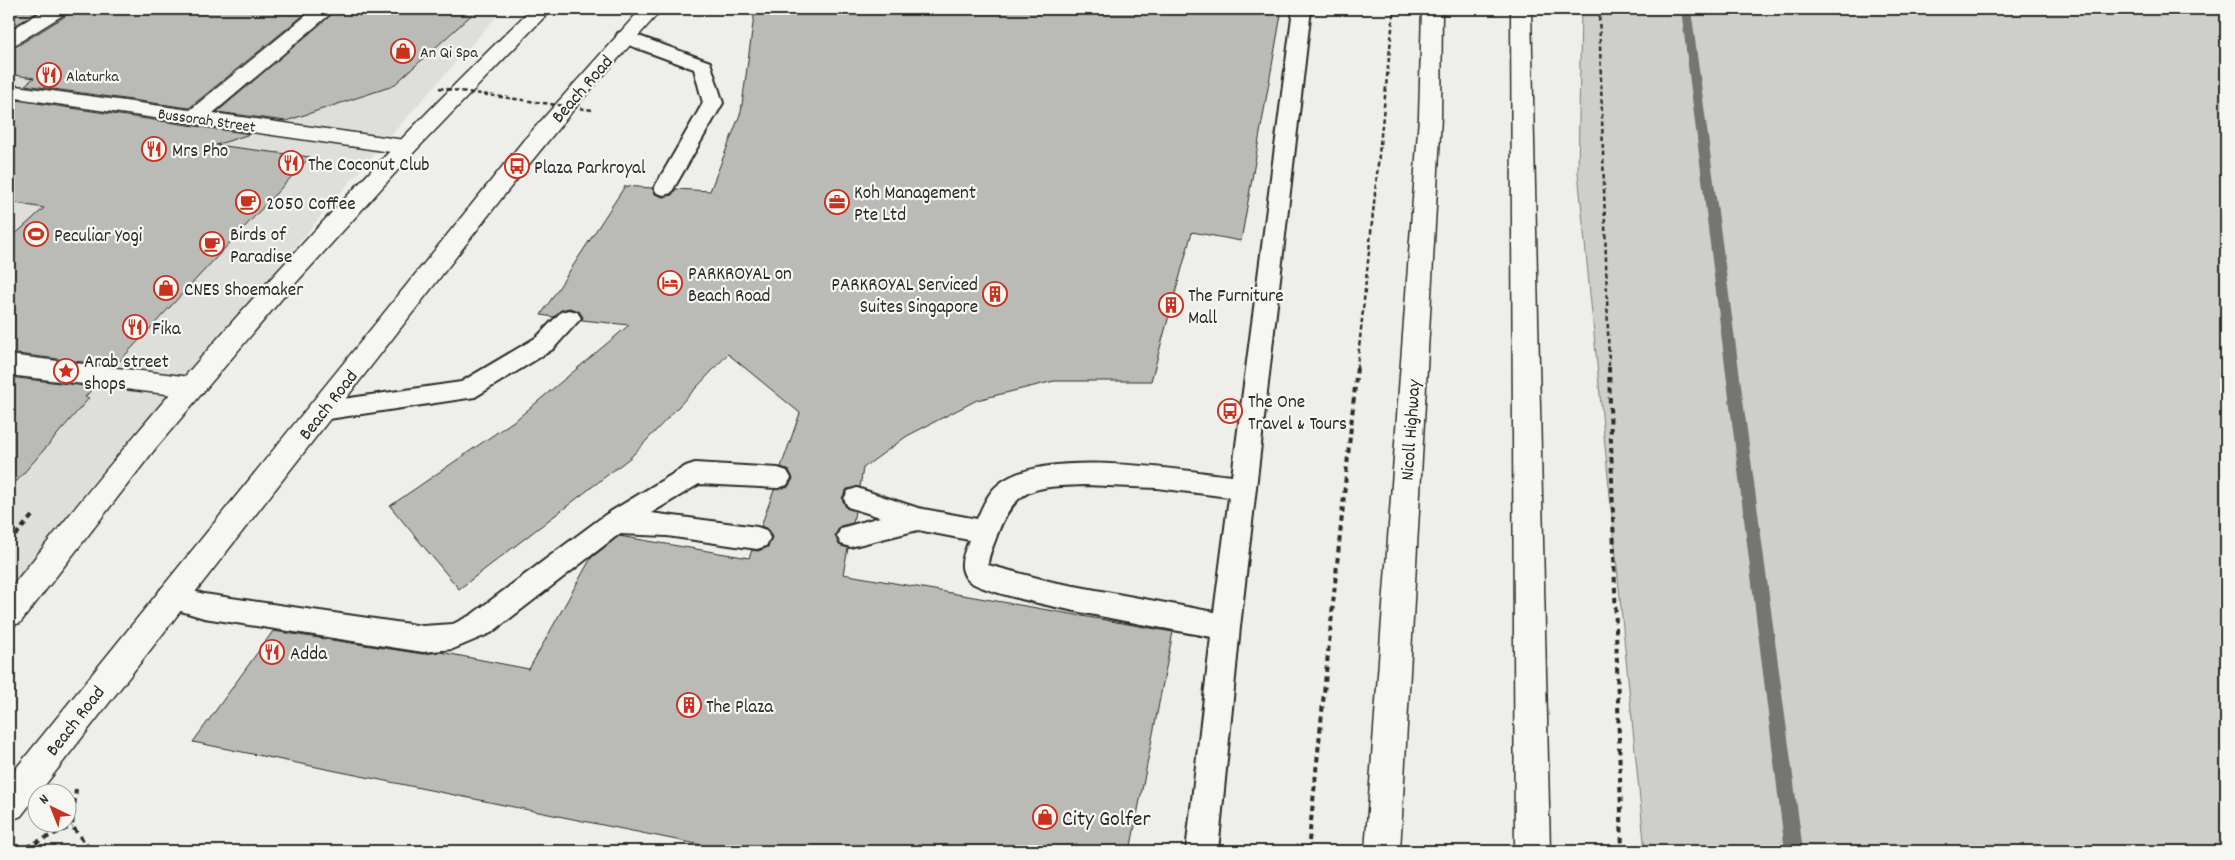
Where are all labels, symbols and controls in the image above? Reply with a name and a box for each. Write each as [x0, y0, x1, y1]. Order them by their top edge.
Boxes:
shop icon: An Qi Spa [390, 38, 416, 64]
place label: An Qi Spa [420, 42, 478, 65]
street label: Beach Road [546, 50, 621, 130]
restaurant icon: Alaturka [36, 62, 62, 88]
place label: Alaturka [66, 66, 119, 89]
street label: Bussorah Street [156, 103, 257, 140]
restaurant icon: Mrs Pho [141, 136, 167, 162]
place label: Mrs Pho [172, 139, 228, 166]
restaurant icon: The Coconut Club [278, 150, 304, 176]
place label: The Coconut Club [308, 153, 430, 180]
bus stop icon: Plaza Parkroyal [504, 153, 530, 179]
place label: Plaza Parkroyal [534, 156, 646, 183]
place label: Koh Management Pte Ltd [854, 181, 976, 230]
cafe icon: 2050 Coffee [235, 189, 261, 215]
office icon: Koh Management Pte Ltd [824, 189, 850, 215]
place label: 2050 Coffee [266, 192, 356, 219]
sports icon: Peculiar Yogi [23, 221, 49, 247]
place label: Birds of Paradise [230, 223, 292, 272]
place label: Peculiar Yogi [54, 224, 143, 251]
cafe icon: Birds of Paradise [199, 231, 225, 257]
place label: PARKROYAL on Beach Road [688, 262, 792, 311]
hotel icon: PARKROYAL on Beach Road [657, 270, 683, 296]
place label: PARKROYAL Serviced Suites Singapore [831, 273, 978, 322]
shop icon: CNES Shoemaker [153, 275, 179, 301]
place label: CNES Shoemaker [184, 278, 303, 305]
building icon: PARKROYAL Serviced Suites Singapore [982, 281, 1008, 307]
place label: The Furniture Mall [1188, 284, 1284, 333]
building icon: The Furniture Mall [1158, 292, 1184, 318]
restaurant icon: Fika [122, 314, 148, 340]
place label: Fika [152, 317, 182, 344]
place label: Arab street shops [84, 350, 169, 399]
place icon: Arab street shops [53, 358, 79, 384]
street label: Beach Road [294, 365, 366, 447]
street label: Nicoll Highway [1395, 378, 1430, 482]
place label: The One Travel & Tours [1248, 390, 1347, 439]
bus stop icon: The One Travel & Tours [1217, 398, 1243, 424]
restaurant icon: Adda [259, 639, 285, 665]
place label: Adda [290, 642, 328, 669]
street label: Beach Road [41, 681, 113, 763]
building icon: The Plaza [676, 692, 702, 718]
place label: The Plaza [706, 695, 774, 722]
north arrow [28, 782, 78, 832]
text: N [35, 790, 54, 810]
shop icon: City Golfer [1032, 804, 1058, 830]
place label: City Golfer [1062, 805, 1152, 836]

